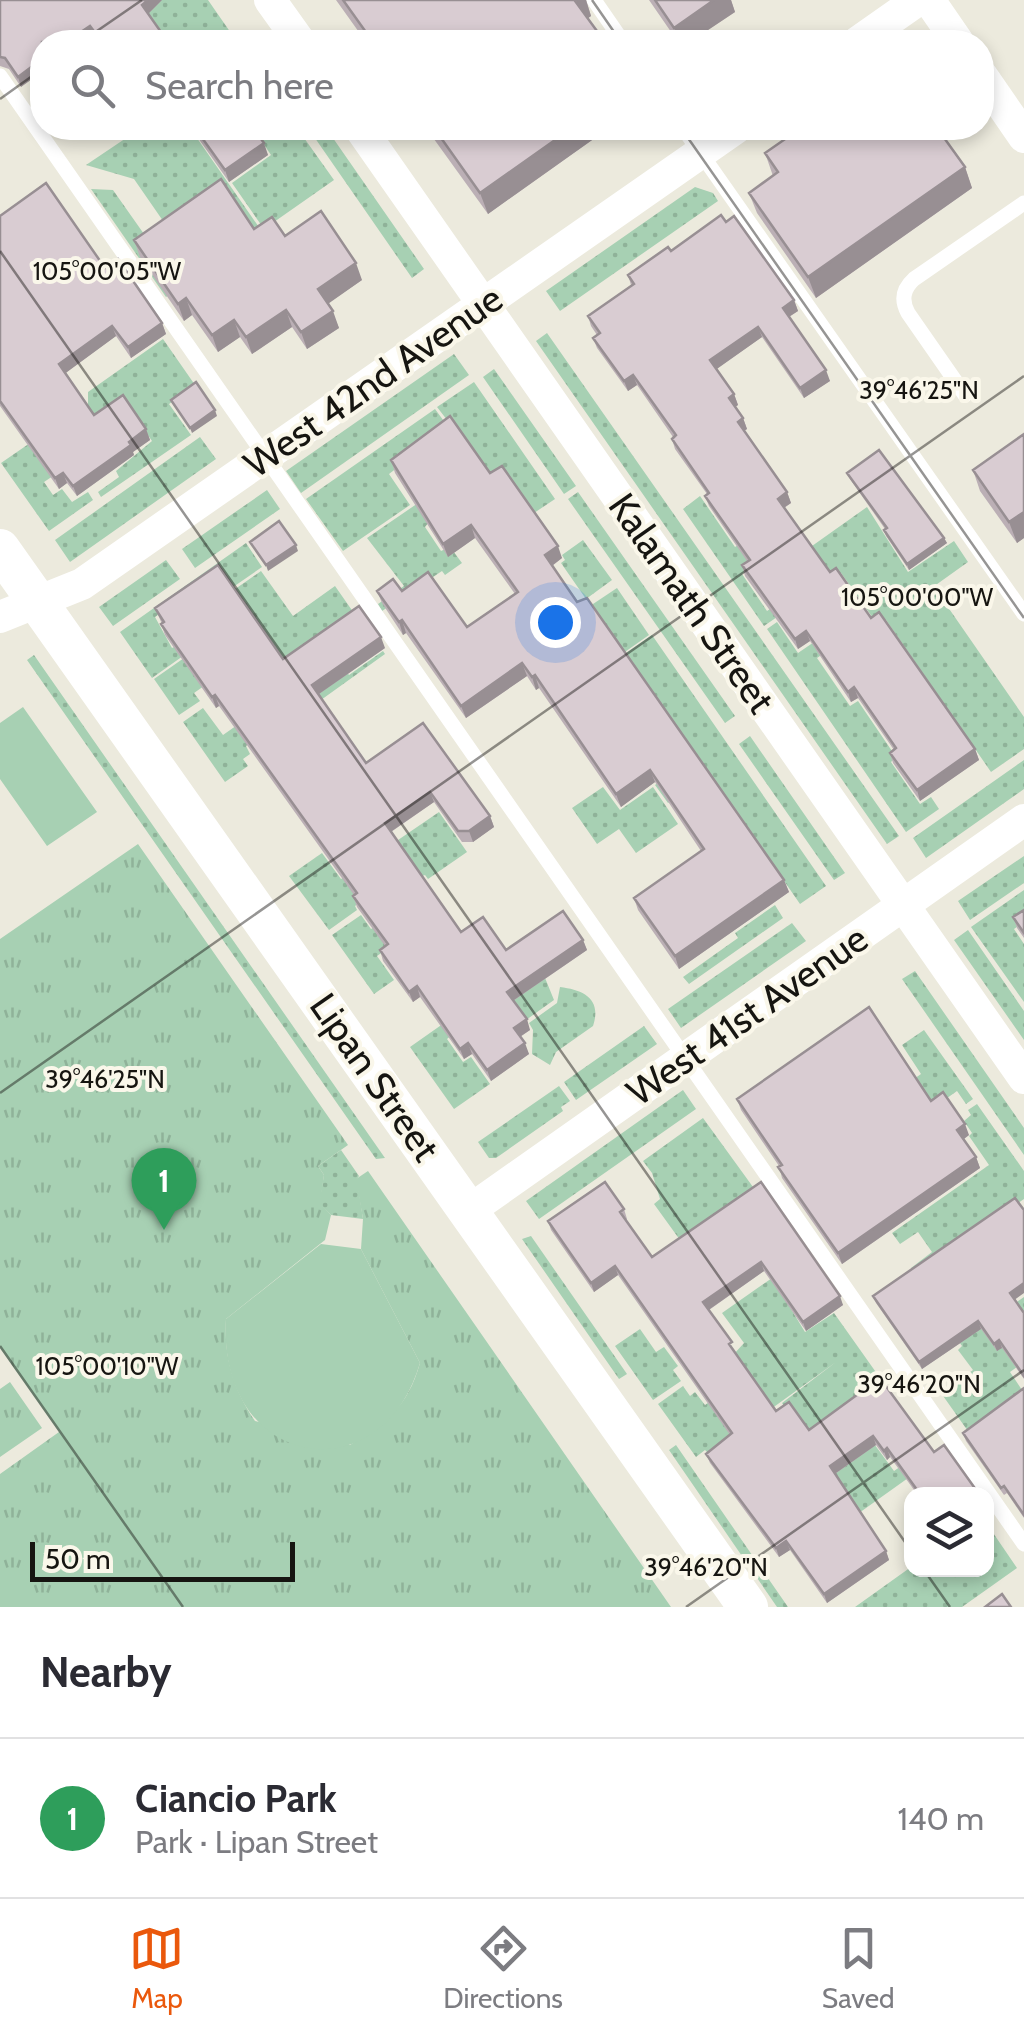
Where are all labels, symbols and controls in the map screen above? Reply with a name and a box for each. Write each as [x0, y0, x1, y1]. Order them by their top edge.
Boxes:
search box [30, 30, 994, 140]
icon: search [65, 58, 120, 113]
text: Search here [145, 62, 334, 109]
text: 105°00'05"W [33, 256, 181, 286]
street label: West 42nd Avenue [235, 274, 511, 488]
text: 39°46'25"N [859, 375, 979, 405]
street label: Kalamath Street [599, 484, 785, 722]
text: 105°00'00"W [841, 582, 993, 612]
your location [530, 597, 581, 648]
street label: West 41st Avenue [618, 915, 876, 1115]
street label: Lipan Street [300, 984, 450, 1170]
text: 39°46'25"N [45, 1064, 165, 1094]
pin: 1 [132, 1148, 196, 1230]
text: 105°00'10"W [36, 1351, 179, 1381]
text: 39°46'20"N [857, 1369, 981, 1399]
map controls [904, 1487, 994, 1577]
button: layers [904, 1487, 994, 1577]
scale bar [30, 1537, 295, 1582]
text: 50 m [45, 1542, 111, 1576]
text: 39°46'20"N [644, 1552, 768, 1582]
text: Nearby [40, 1646, 172, 1698]
text: Ciancio Park [135, 1775, 337, 1822]
text: 1 [67, 1799, 78, 1838]
text: 140 m [897, 1799, 984, 1838]
text: Park · Lipan Street [135, 1822, 378, 1861]
tab: Map [129, 1921, 184, 2015]
tab: Directions [443, 1921, 563, 2015]
tab: Saved [822, 1921, 895, 2015]

